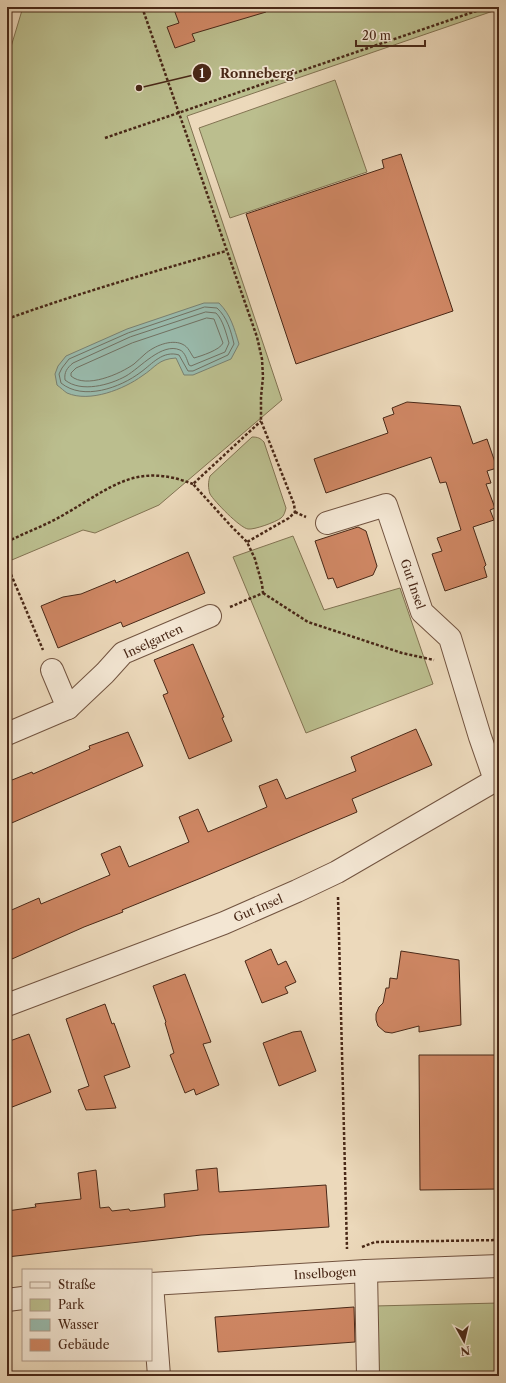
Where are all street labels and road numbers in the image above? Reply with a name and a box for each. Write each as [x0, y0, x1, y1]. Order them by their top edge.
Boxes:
street label: Gut Insel [397, 557, 429, 611]
street label: Inselgarten [121, 621, 185, 661]
street label: Gut Insel [231, 891, 285, 925]
street label: Inselbogen [293, 1264, 357, 1282]

